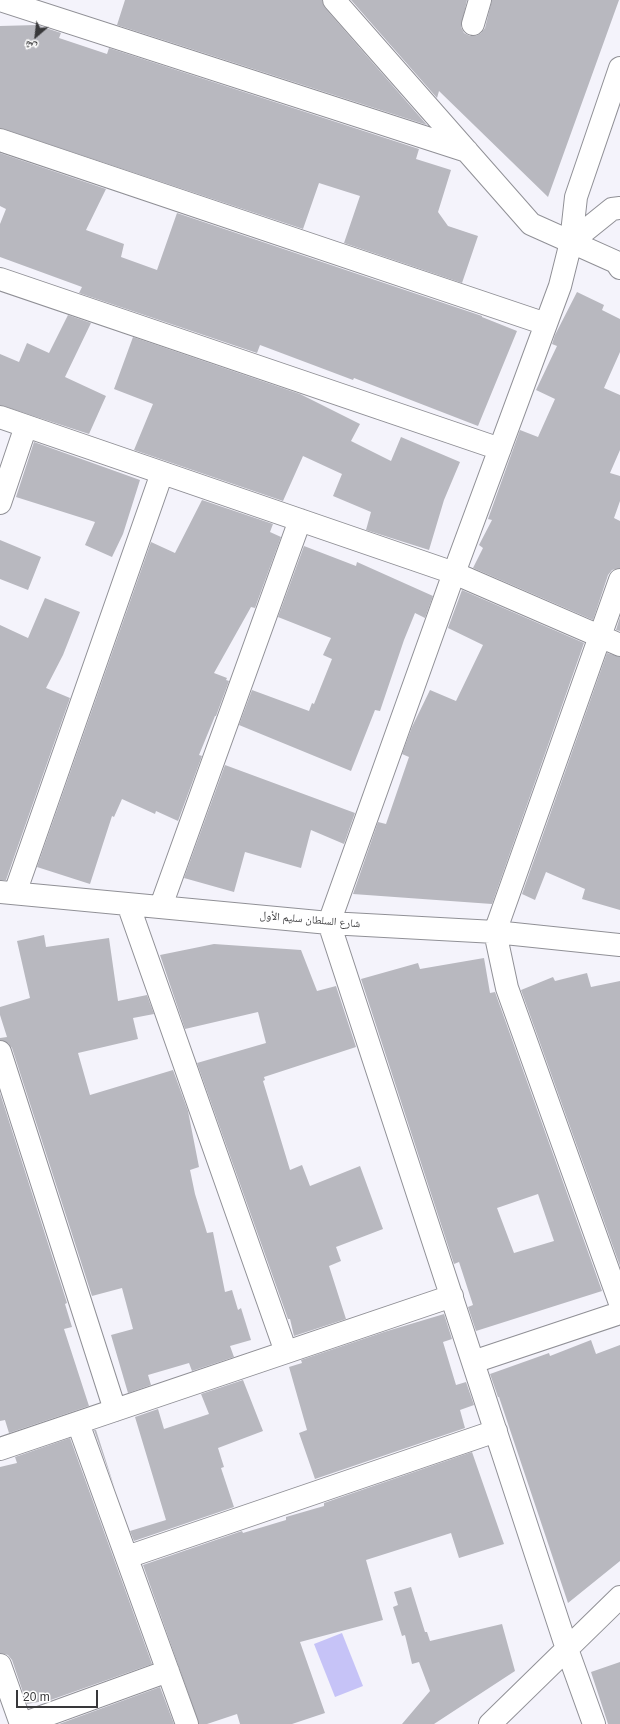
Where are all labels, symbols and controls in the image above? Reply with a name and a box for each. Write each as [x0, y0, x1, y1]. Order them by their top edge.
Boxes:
north arrow [16, 16, 56, 56]
text: ش [22, 39, 38, 55]
street label: شارع السلطان سليم الأول [259, 909, 361, 931]
scale bar [18, 1682, 100, 1708]
text: 20 m [23, 1690, 50, 1704]

